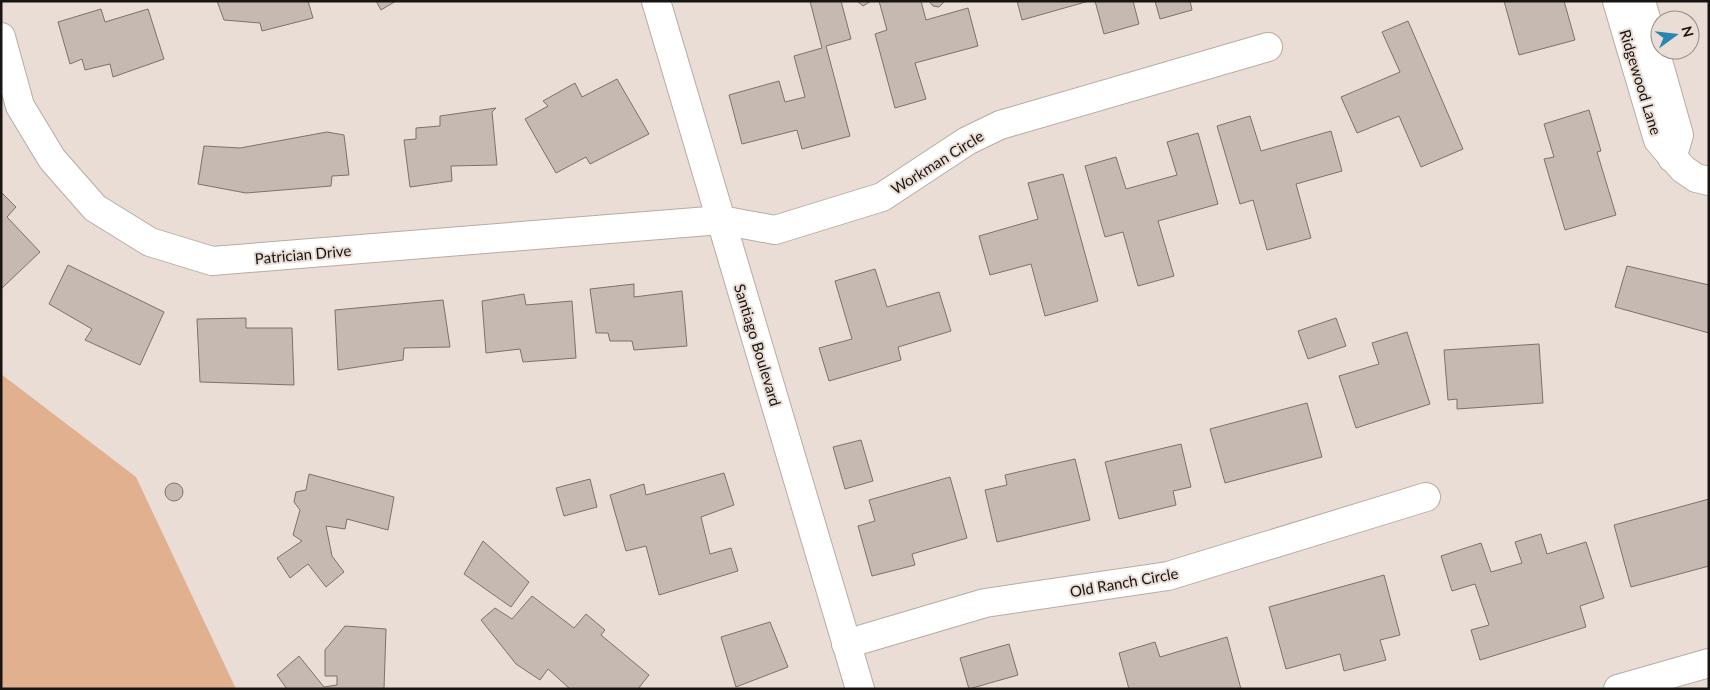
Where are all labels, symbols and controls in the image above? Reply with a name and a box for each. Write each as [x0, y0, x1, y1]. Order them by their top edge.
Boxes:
north arrow [1650, 10, 1700, 60]
text: N [1678, 24, 1698, 39]
street label: Ridgewood Lane [1616, 27, 1666, 137]
street label: Workman Circle [887, 126, 987, 198]
street label: Patrician Drive [254, 241, 352, 267]
street label: Santiago Boulevard [731, 282, 785, 408]
street label: Old Ranch Circle [1069, 564, 1180, 600]

